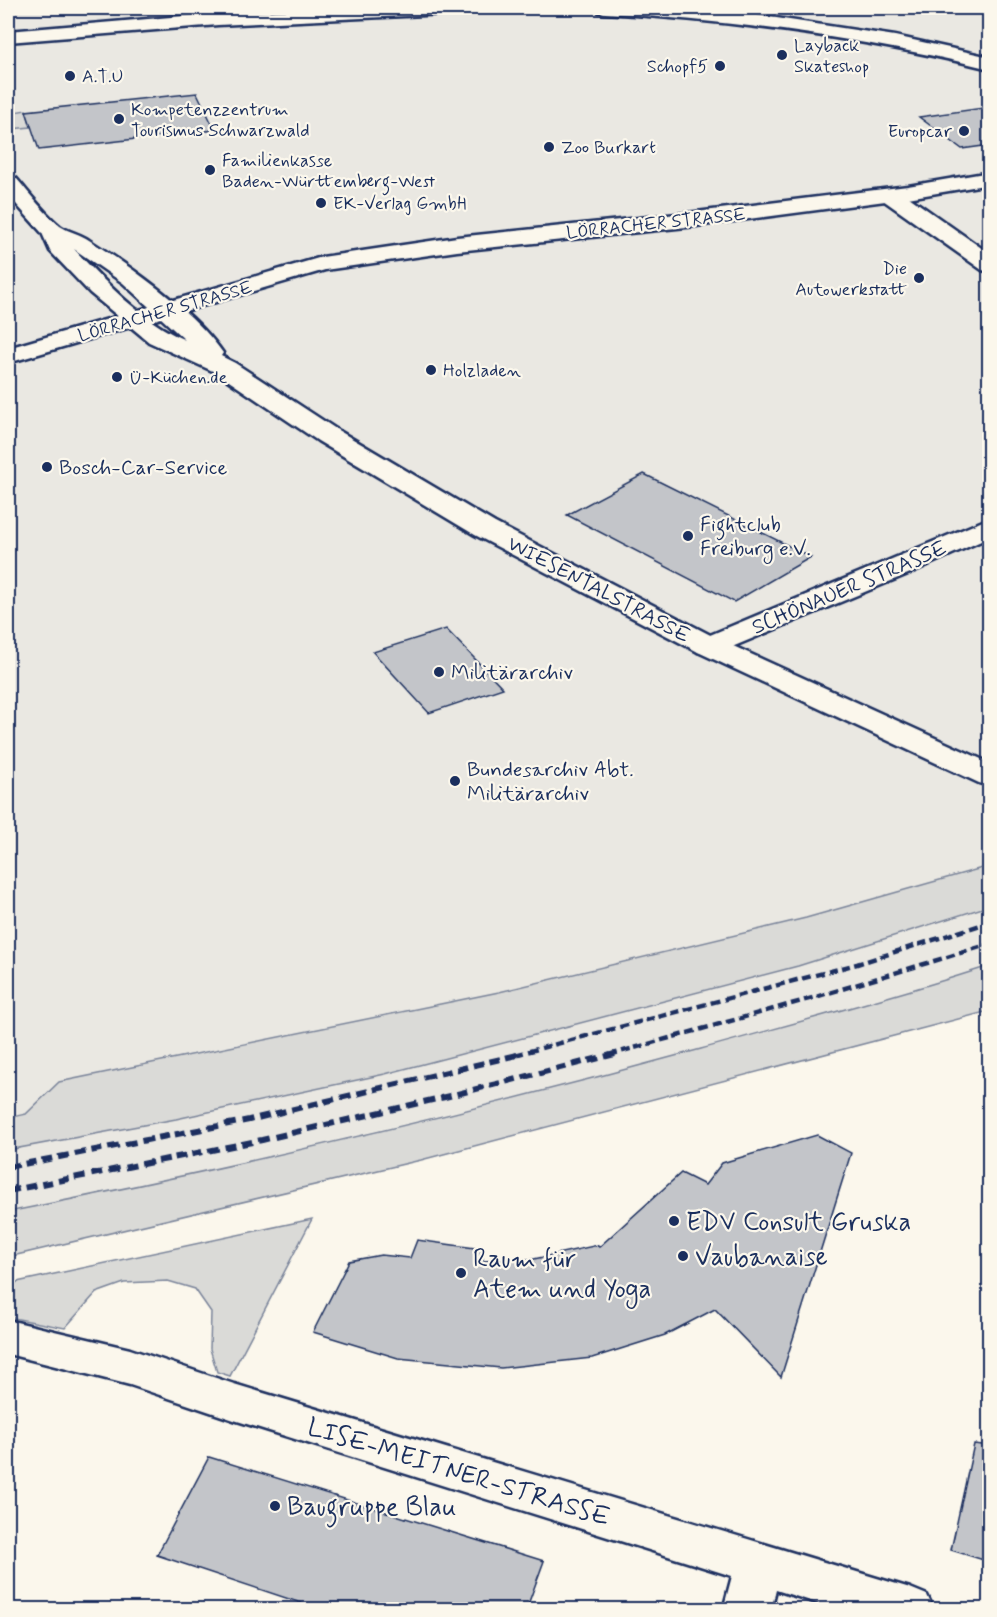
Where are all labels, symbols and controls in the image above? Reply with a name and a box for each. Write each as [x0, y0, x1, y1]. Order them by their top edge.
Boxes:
place label: Layback Skateshop [794, 34, 869, 79]
marker: Layback Skateshop [775, 48, 789, 62]
place label: Schopf5 [647, 55, 708, 79]
marker: Schopf5 [713, 59, 727, 73]
place label: A.T.U [82, 65, 123, 89]
marker: A.T.U [63, 69, 77, 83]
place label: Kompetenzzentrum Tourismus Schwarzwald [131, 98, 310, 143]
marker: Kompetenzzentrum Tourismus Schwarzwald [112, 112, 126, 126]
place label: Europcar [888, 120, 953, 144]
marker: Europcar [957, 124, 971, 138]
place label: Zoo Burkart [561, 136, 656, 160]
marker: Zoo Burkart [542, 140, 556, 154]
place label: Familienkasse Baden-Württemberg-West [222, 149, 436, 196]
marker: Familienkasse Baden-Württemberg-West [203, 163, 217, 177]
place label: EK-Verlag GmbH [333, 192, 467, 216]
marker: EK-Verlag GmbH [314, 196, 328, 210]
street label: LÖRRACHER STRASSE [565, 203, 747, 245]
place label: Die Autowerkstatt [795, 257, 908, 302]
marker: Die Autowerkstatt [912, 271, 926, 285]
street label: LÖRRACHER STRASSE [75, 276, 255, 348]
place label: Holzladen [443, 359, 521, 383]
marker: Holzladen [424, 363, 438, 377]
place label: Ü-Küchen.de [129, 366, 228, 390]
marker: Ü-Küchen.de [110, 370, 124, 384]
place label: Bosch-Car-Service [59, 454, 227, 482]
marker: Bosch-Car-Service [40, 460, 54, 474]
place label: Fightclub Freiburg e.V. [700, 511, 811, 564]
marker: Fightclub Freiburg e.V. [681, 529, 695, 543]
street label: WIESENTALSTRASSE [502, 530, 695, 650]
street label: SCHÖNAUER STRASSE [748, 534, 951, 642]
place label: Militärarchiv [451, 659, 573, 687]
marker: Militärarchiv [432, 665, 446, 679]
place label: Bundesarchiv Abt. Militärarchiv [467, 756, 634, 808]
marker: Bundesarchiv Abt. Militärarchiv [448, 774, 462, 788]
place label: EDV Consult Gruska [686, 1206, 911, 1240]
marker: EDV Consult Gruska [667, 1214, 681, 1228]
place label: Vaubanaise [695, 1241, 828, 1275]
place label: Raum für Atem und Yoga [473, 1243, 651, 1309]
marker: Vaubanaise [676, 1249, 690, 1263]
marker: Raum für Atem und Yoga [454, 1266, 468, 1280]
street label: LISE-MEITNER-STRASSE [303, 1411, 614, 1535]
place label: Baugruppe Blau [287, 1491, 456, 1528]
marker: Baugruppe Blau [268, 1499, 282, 1513]

